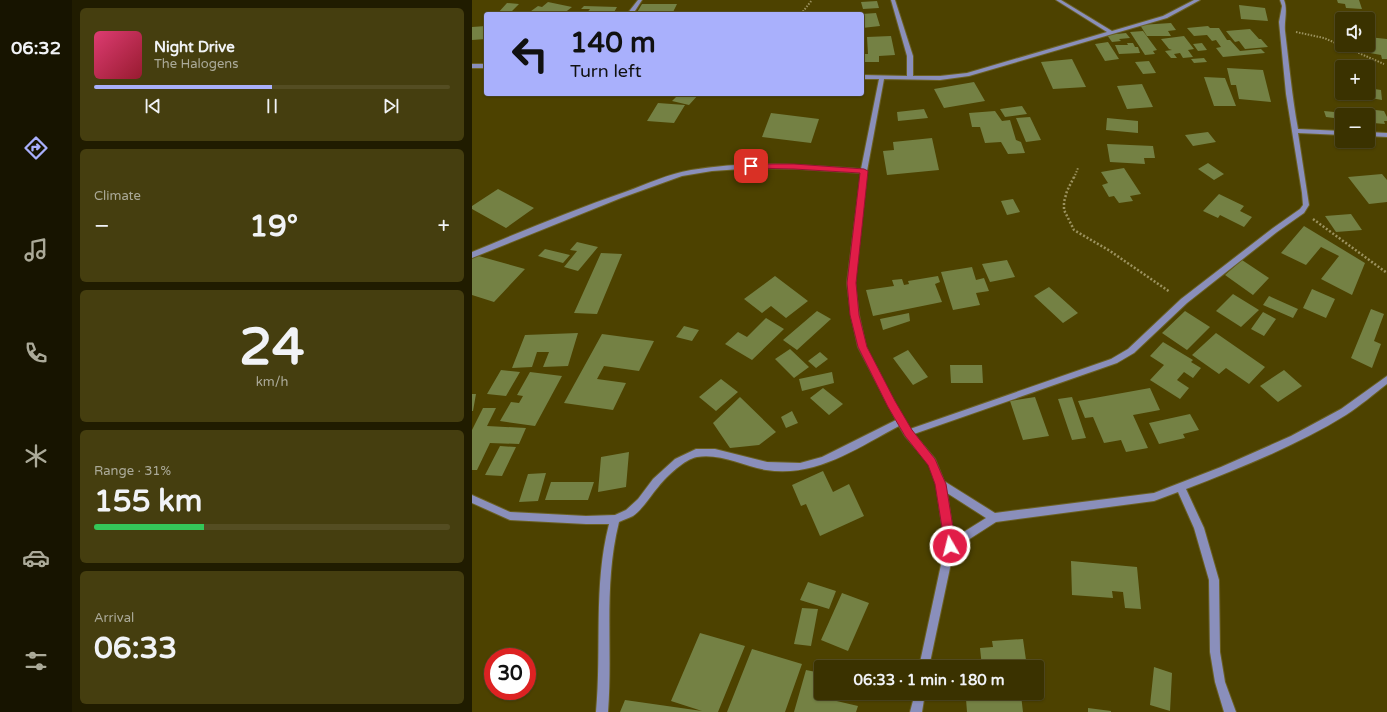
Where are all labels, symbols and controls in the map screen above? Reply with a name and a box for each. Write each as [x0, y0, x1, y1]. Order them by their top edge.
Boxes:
map controls [1335, 12, 1375, 148]
button: sound [1335, 12, 1375, 52]
text: 140 m [570, 26, 656, 60]
icon: left [504, 28, 556, 80]
text: 06:32 [11, 37, 61, 59]
text: Night Drive [154, 38, 235, 56]
text: The Halogens [154, 56, 238, 72]
text: Turn left [570, 60, 642, 82]
button: + [1335, 60, 1375, 100]
icon: previous [142, 95, 164, 117]
icon: pause [261, 95, 283, 117]
icon: next [380, 95, 402, 117]
button: − [1335, 108, 1375, 148]
icon: directions [22, 134, 50, 162]
pin [734, 149, 768, 183]
icon: arrive [740, 155, 762, 177]
text: Climate [94, 188, 141, 204]
text: 19° [249, 208, 298, 245]
text: − [94, 213, 110, 239]
text: + [438, 213, 450, 239]
icon: music [22, 236, 50, 264]
text: 24 [239, 316, 305, 379]
icon: phone [22, 339, 50, 367]
text: km/h [256, 374, 288, 390]
icon: climate [22, 442, 50, 470]
text: Range · 31% [94, 463, 171, 479]
text: 155 km [94, 483, 202, 520]
position arrow [929, 525, 971, 567]
icon: car [22, 544, 50, 572]
text: Arrival [94, 610, 134, 626]
text: 06:33 [94, 630, 177, 667]
icon: filters [22, 647, 50, 675]
speed limit sign: 30 [484, 648, 536, 700]
text: 06:33 · 1 min · 180 m [854, 671, 1004, 689]

